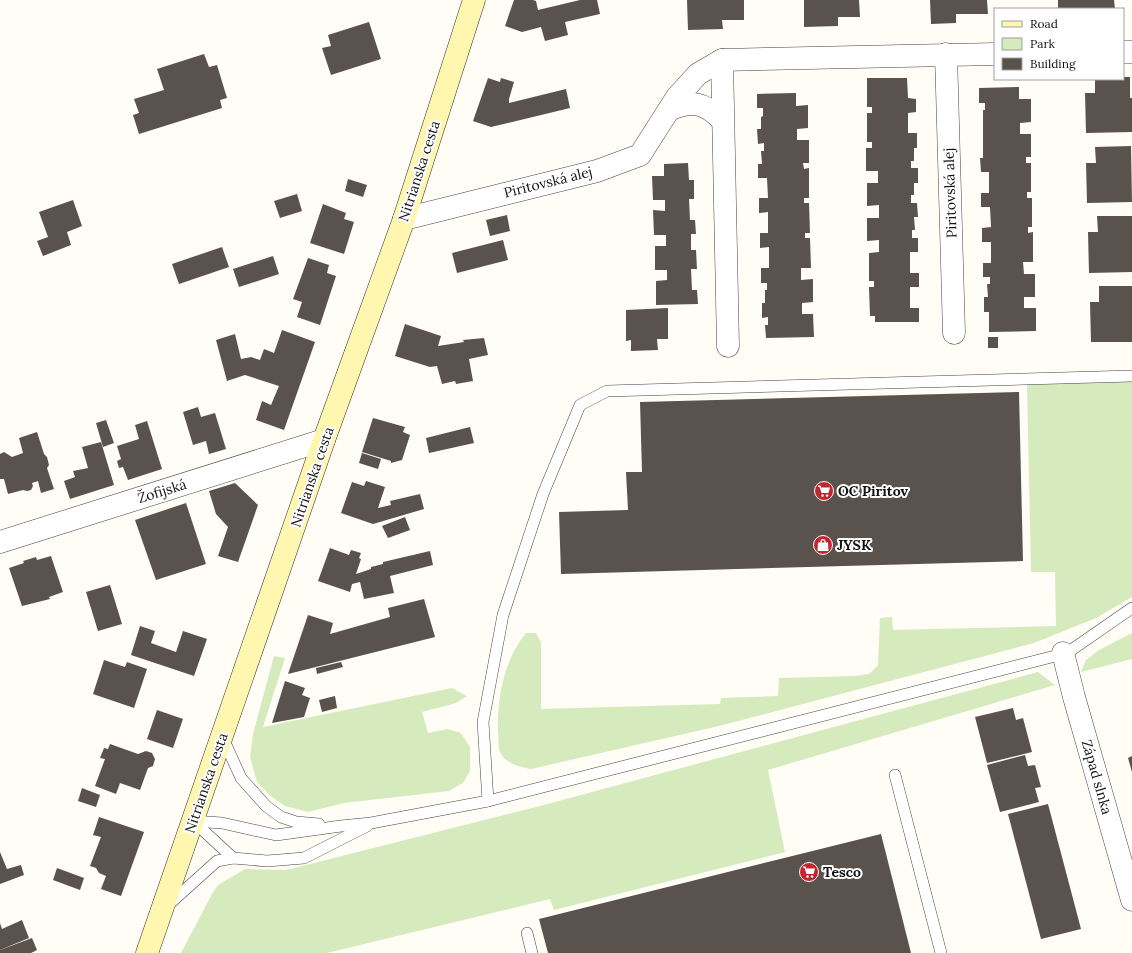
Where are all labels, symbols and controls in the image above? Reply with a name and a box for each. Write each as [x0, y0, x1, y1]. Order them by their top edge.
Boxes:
legend [994, 8, 1124, 80]
text: Road [1030, 16, 1058, 31]
text: Park [1030, 36, 1056, 51]
text: Building [1030, 56, 1076, 71]
street label: Nitrianska cesta [394, 118, 444, 224]
street label: Piritovská alej [939, 147, 961, 239]
street label: Piritovská alej [502, 162, 594, 202]
street label: Nitrianska cesta [286, 424, 338, 530]
street label: Žofijská [135, 475, 189, 507]
supermarket icon: OC Piritov [813, 480, 835, 502]
place label: OC Piritov [838, 482, 908, 500]
shop icon: JYSK [812, 534, 834, 556]
place label: JYSK [837, 536, 871, 554]
street label: Nitrianska cesta [180, 730, 232, 836]
street label: Západ slnka [1078, 738, 1116, 816]
supermarket icon: Tesco [798, 861, 820, 883]
place label: Tesco [823, 863, 861, 881]

